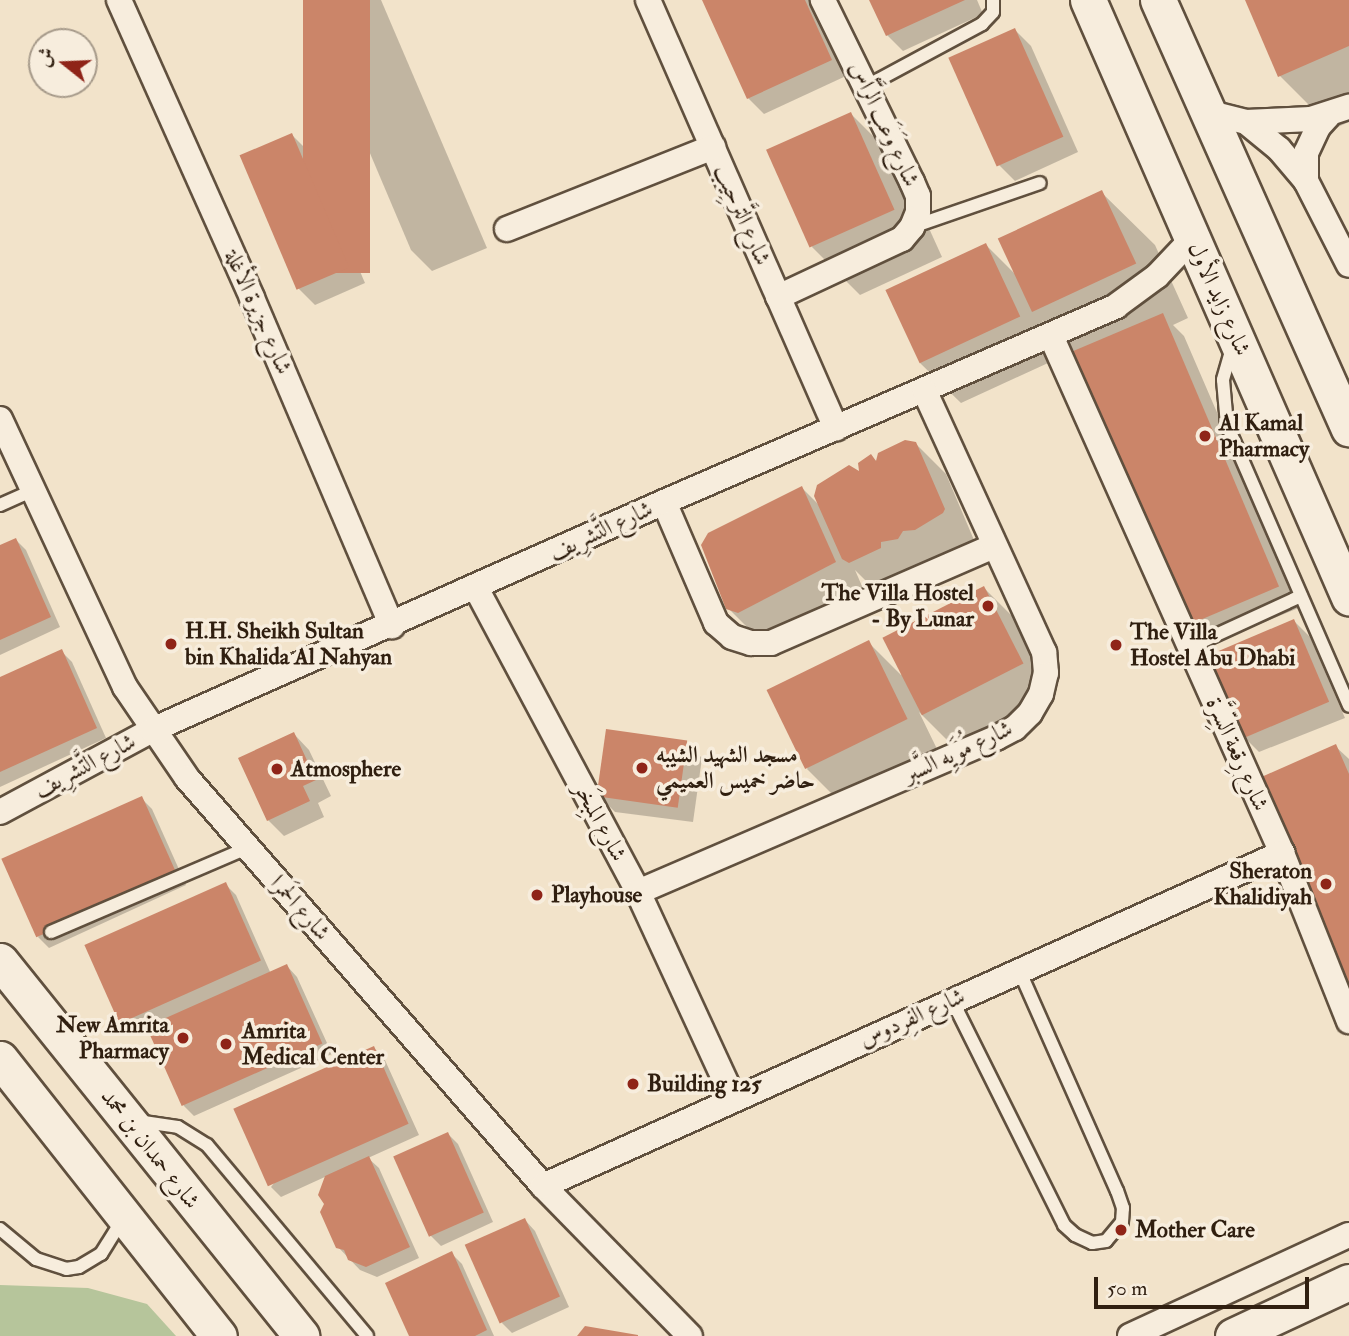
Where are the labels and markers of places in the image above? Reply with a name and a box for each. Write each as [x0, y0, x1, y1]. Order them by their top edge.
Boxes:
place label: Al Kamal Pharmacy [1219, 409, 1309, 463]
marker: Al Kamal Pharmacy [1197, 428, 1213, 444]
place label: The Villa Hostel - By Lunar [822, 579, 974, 633]
marker: The Villa Hostel - By Lunar [980, 598, 996, 614]
place label: H.H. Sheikh Sultan bin Khalida Al Nahyan [185, 617, 392, 671]
place label: The Villa Hostel Abu Dhabi [1130, 618, 1295, 672]
marker: H.H. Sheikh Sultan bin Khalida Al Nahyan [163, 636, 179, 652]
marker: The Villa Hostel Abu Dhabi [1108, 637, 1124, 653]
place label: مسجد الشهيد الشيبه حاضر خميس العميمي [656, 741, 815, 795]
place label: Atmosphere [291, 755, 401, 783]
marker: مسجد الشهيد الشيبه حاضر خميس العميمي [634, 760, 650, 776]
marker: Atmosphere [269, 761, 285, 777]
place label: Sheraton Khalidiyah [1214, 857, 1312, 911]
marker: Sheraton Khalidiyah [1318, 876, 1334, 892]
place label: Playhouse [551, 881, 642, 909]
marker: Playhouse [529, 887, 545, 903]
place label: New Amrita Pharmacy [56, 1011, 169, 1065]
place label: Amrita Medical Center [242, 1017, 384, 1071]
marker: New Amrita Pharmacy [175, 1030, 191, 1046]
marker: Amrita Medical Center [216, 1034, 236, 1054]
place label: Building 125 [647, 1070, 761, 1098]
marker: Building 125 [625, 1076, 641, 1092]
place label: Mother Care [1135, 1216, 1255, 1244]
marker: Mother Care [1113, 1222, 1129, 1238]

